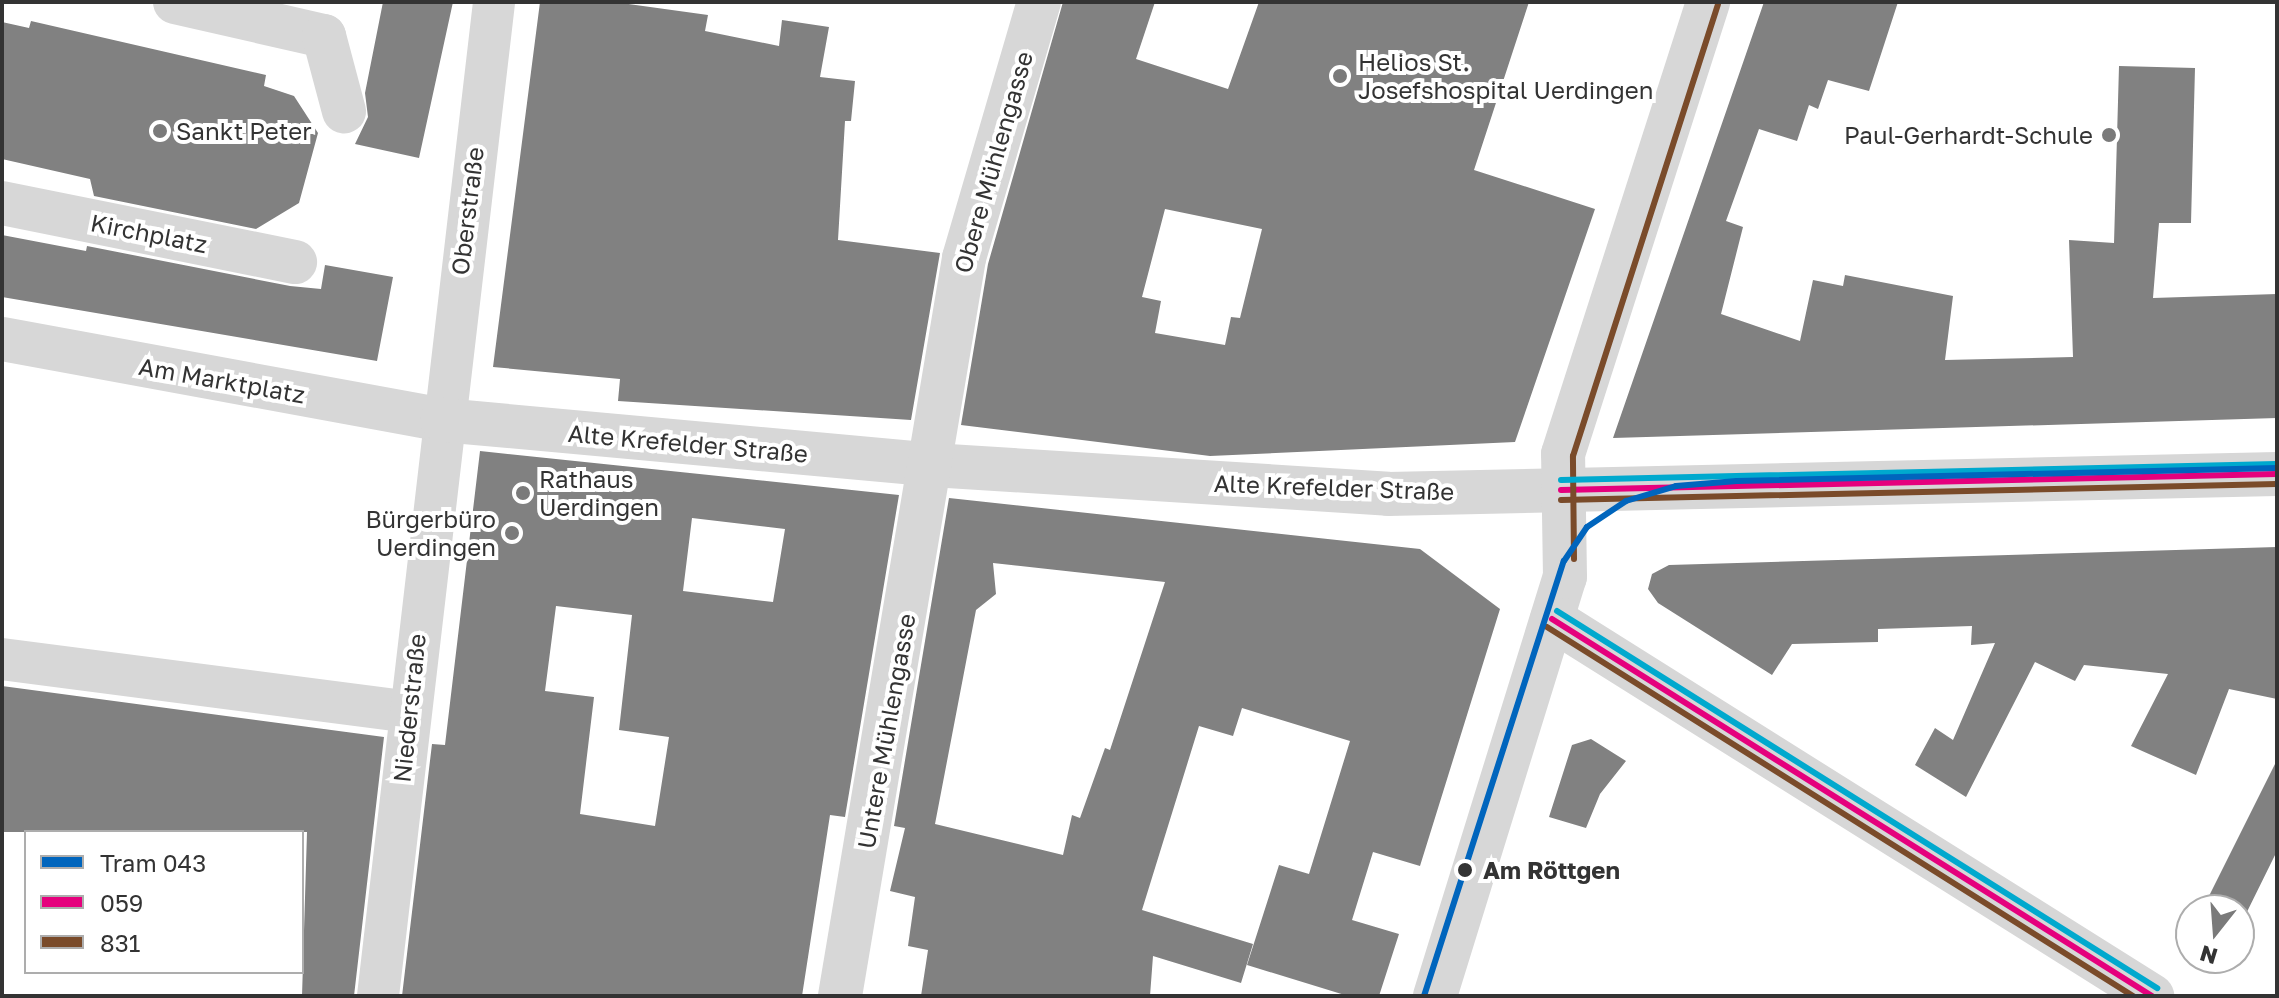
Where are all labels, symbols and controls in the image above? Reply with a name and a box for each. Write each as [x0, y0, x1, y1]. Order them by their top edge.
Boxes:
street label: Obere Mühlengasse [948, 48, 1038, 276]
place label: Helios St. Josefshospital Uerdingen [1358, 48, 1653, 104]
marker: Helios St. Josefshospital Uerdingen [1329, 65, 1351, 87]
place label: Sankt Peter [176, 117, 312, 145]
place label: Paul-Gerhardt-Schule [1844, 121, 2093, 149]
marker: Sankt Peter [151, 122, 169, 140]
marker: Paul-Gerhardt-Schule [2100, 126, 2118, 144]
street label: Oberstraße [445, 145, 489, 277]
street label: Kirchplatz [88, 208, 210, 258]
street label: Am Marktplatz [136, 351, 308, 409]
street label: Alte Krefelder Straße [567, 418, 809, 468]
place label: Rathaus Uerdingen [539, 465, 659, 521]
street label: Alte Krefelder Straße [1213, 468, 1455, 506]
marker: Rathaus Uerdingen [514, 484, 532, 502]
place label: Bürgerbüro Uerdingen [365, 505, 496, 561]
marker: Bürgerbüro Uerdingen [503, 524, 521, 542]
street label: Untere Mühlengasse [851, 611, 921, 851]
street label: Niederstraße [387, 632, 431, 784]
legend [24, 830, 304, 974]
text: Tram 043 [100, 848, 206, 877]
place label: Am Röttgen [1483, 856, 1620, 884]
marker: Am Röttgen [1454, 859, 1476, 881]
text: 059 [100, 888, 143, 917]
north arrow [2175, 894, 2255, 974]
text: 831 [100, 928, 140, 957]
text: N [2196, 940, 2220, 971]

